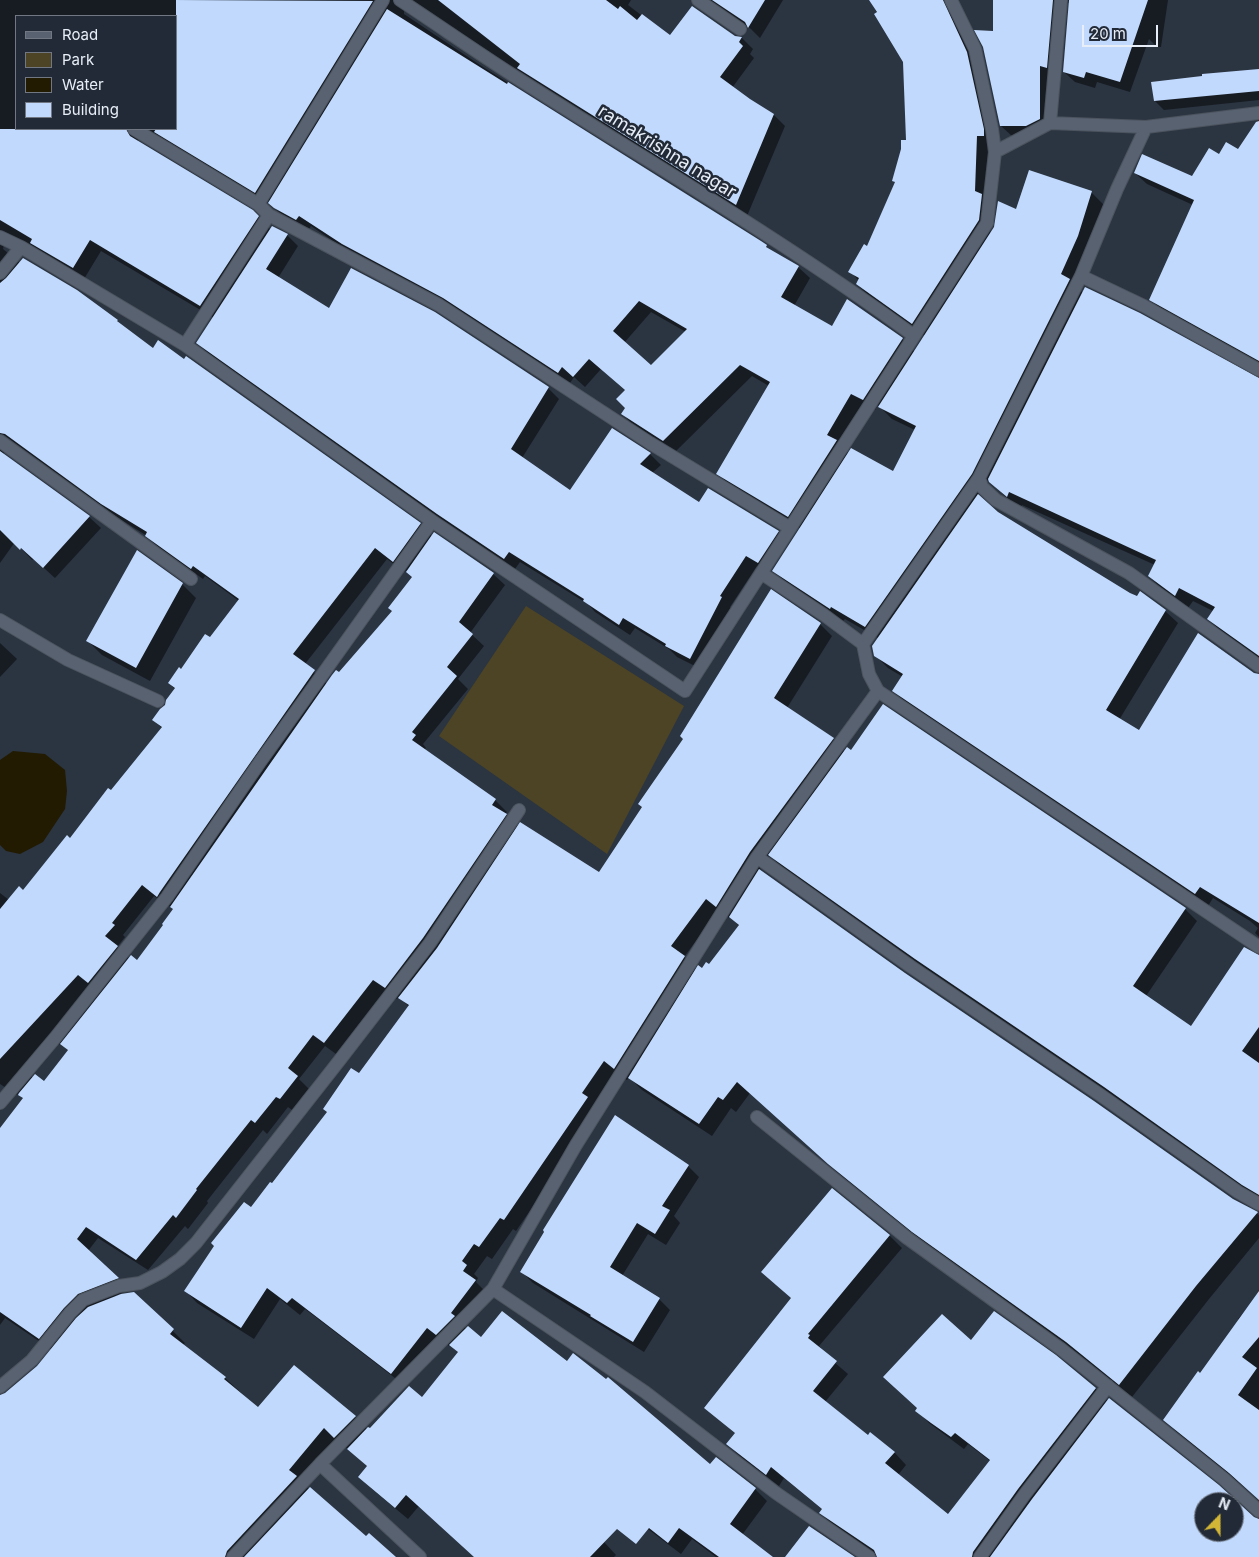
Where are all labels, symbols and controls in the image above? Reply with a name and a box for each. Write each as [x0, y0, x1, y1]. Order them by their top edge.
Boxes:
legend [15, 15, 178, 130]
scale bar [1084, 15, 1160, 47]
text: 20 m [1090, 24, 1126, 43]
text: Road [62, 25, 98, 44]
text: Park [62, 50, 94, 69]
text: Water [62, 75, 104, 94]
text: Building [62, 100, 119, 119]
street label: ramakrishna nagar [594, 101, 740, 203]
north arrow [1194, 1492, 1244, 1542]
text: N [1216, 1494, 1233, 1513]

